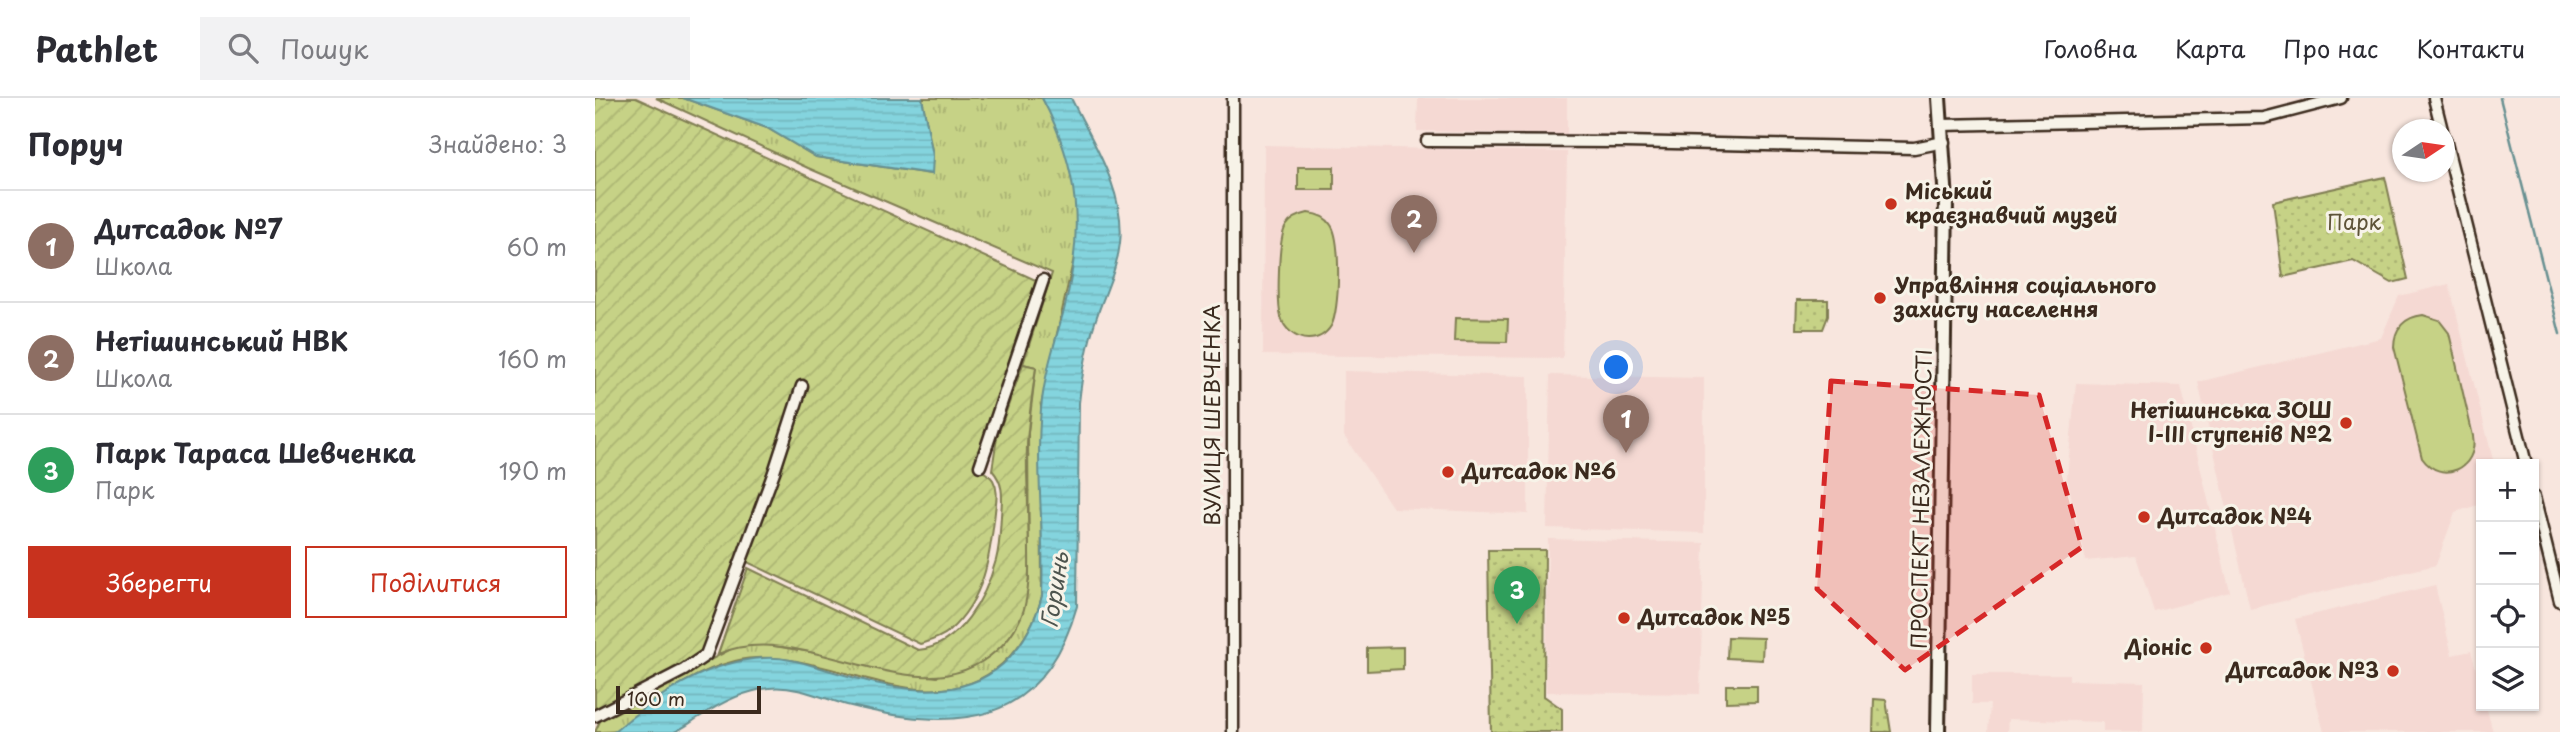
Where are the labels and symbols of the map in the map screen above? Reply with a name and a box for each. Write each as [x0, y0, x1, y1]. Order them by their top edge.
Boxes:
north arrow [2392, 119, 2455, 182]
place label: Міський краєзнавчий музей [1905, 174, 2118, 230]
pin: 2 [1391, 195, 1437, 253]
marker: Міський краєзнавчий музей [1883, 196, 1899, 212]
park label: Парк [2327, 205, 2382, 237]
place label: Управління соціального захисту населення [1893, 268, 2156, 324]
marker: Управління соціального захисту населення [1872, 290, 1888, 306]
street label: ВУЛИЦЯ ШЕВЧЕНКА [1195, 304, 1227, 526]
street label: ПРОСПЕКТ НЕЗАЛЕЖНОСТІ [1901, 349, 1939, 649]
your location [1599, 350, 1633, 384]
place label: Нетішинська ЗОШ І-ІІІ ступенів №2 [2130, 393, 2332, 449]
pin: 1 [1603, 395, 1649, 453]
marker: Нетішинська ЗОШ І-ІІІ ступенів №2 [2338, 415, 2354, 431]
place label: Дитсадок №6 [1461, 454, 1616, 486]
marker: Дитсадок №6 [1440, 464, 1456, 480]
place label: Дитсадок №4 [2157, 499, 2312, 531]
marker: Дитсадок №4 [2136, 509, 2152, 525]
water label: Горинь [1030, 548, 1077, 630]
pin: 3 [1494, 566, 1540, 624]
place label: Дитсадок №5 [1637, 600, 1791, 632]
marker: Дитсадок №5 [1616, 610, 1632, 626]
place label: Діоніс [2124, 630, 2192, 662]
marker: Діоніс [2198, 640, 2214, 656]
place label: Дитсадок №3 [2225, 653, 2379, 685]
marker: Дитсадок №3 [2385, 663, 2401, 679]
scale bar [616, 683, 761, 715]

